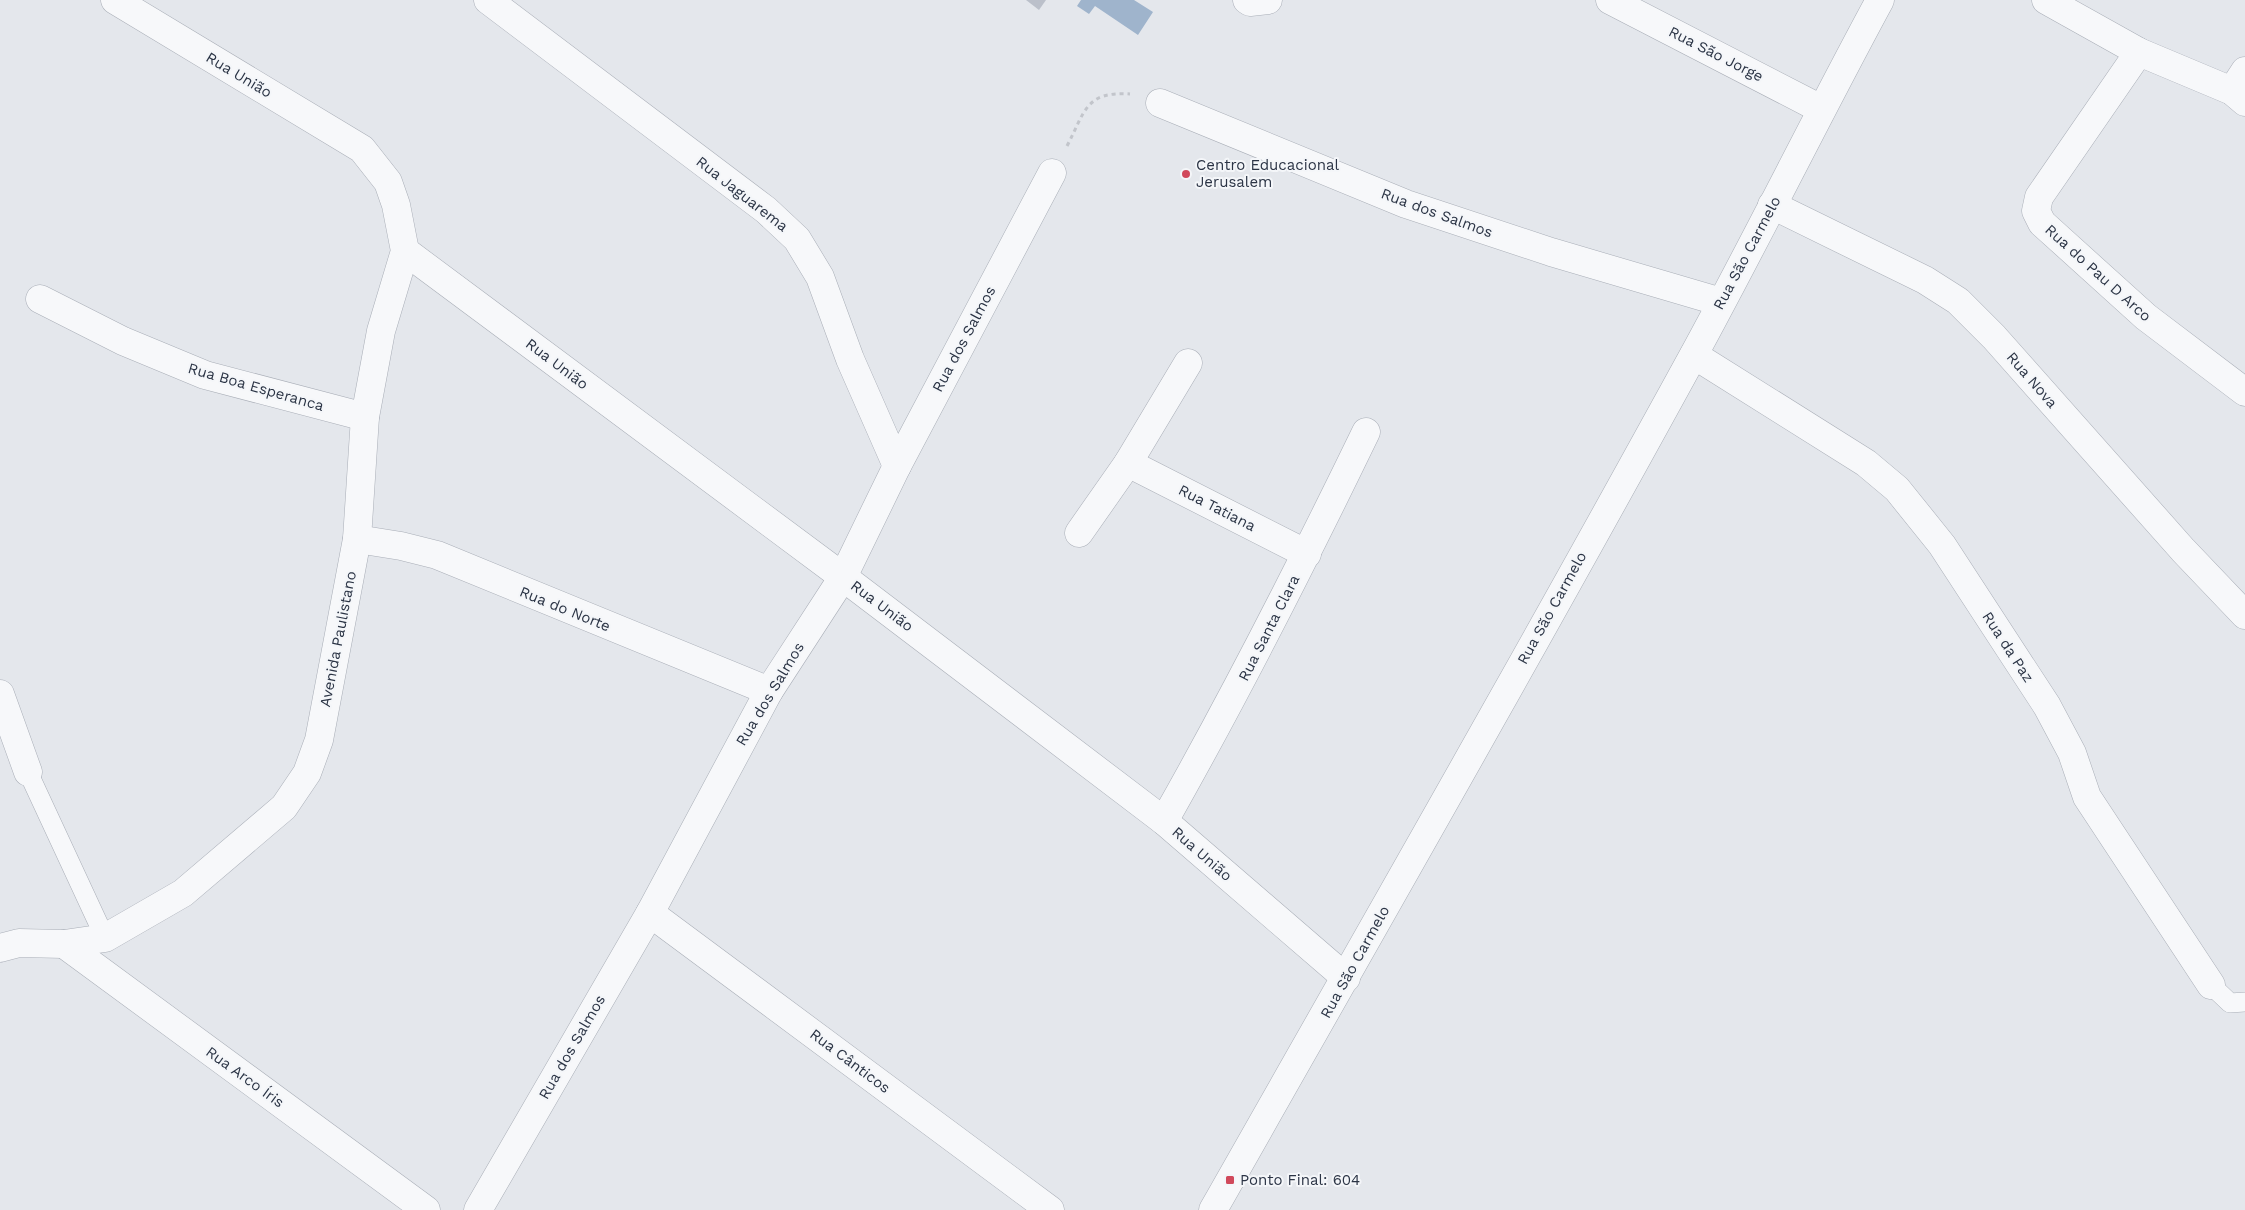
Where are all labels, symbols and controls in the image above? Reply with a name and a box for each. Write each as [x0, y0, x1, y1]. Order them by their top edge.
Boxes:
street label: Rua São Jorge [1666, 22, 1766, 86]
street label: Rua União [203, 48, 275, 102]
street label: Rua Jaguarema [692, 153, 792, 236]
place label: Centro Educacional Jerusalem [1196, 156, 1339, 191]
marker: Centro Educacional Jerusalem [1180, 168, 1192, 180]
street label: Rua dos Salmos [1379, 184, 1495, 242]
street label: Rua São Carmelo [1710, 193, 1784, 313]
street label: Rua do Pau D Arco [2041, 221, 2155, 325]
street label: Rua dos Salmos [928, 283, 1000, 395]
street label: Rua União [522, 335, 592, 393]
street label: Rua Nova [2003, 348, 2062, 412]
street label: Rua Boa Esperanca [186, 359, 326, 415]
street label: Rua Tatiana [1175, 481, 1259, 535]
street label: Rua São Carmelo [1514, 549, 1590, 667]
street label: Avenida Paulistano [316, 569, 360, 709]
street label: Rua Santa Clara [1234, 571, 1304, 684]
street label: Rua União [847, 577, 917, 635]
street label: Rua do Norte [517, 583, 613, 635]
street label: Rua da Paz [1978, 608, 2038, 686]
street label: Rua dos Salmos [732, 639, 808, 749]
street label: Rua União [1168, 823, 1236, 885]
street label: Rua São Carmelo [1317, 903, 1393, 1021]
street label: Rua dos Salmos [535, 992, 609, 1102]
street label: Rua Cânticos [806, 1025, 894, 1097]
street label: Rua Arco Íris [202, 1043, 288, 1111]
place label: Ponto Final: 604 [1240, 1171, 1360, 1189]
marker: Ponto Final: 604 [1224, 1174, 1236, 1186]

